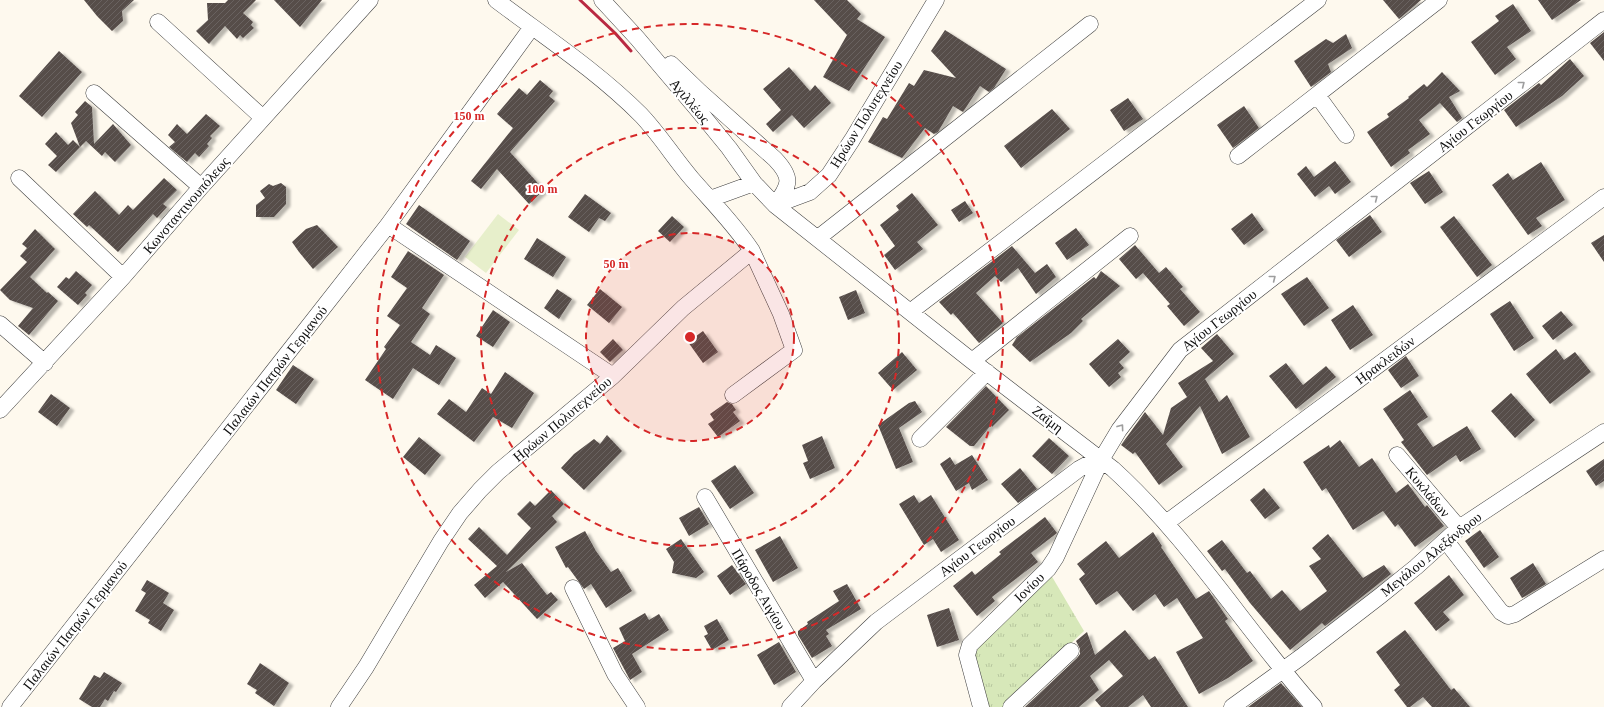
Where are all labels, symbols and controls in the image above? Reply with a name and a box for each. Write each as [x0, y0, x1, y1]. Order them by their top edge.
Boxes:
street label: Ηρώων Πολυτεχνείου [827, 58, 906, 171]
street label: Αχιλλέως [667, 76, 713, 127]
one-way arrow [1518, 81, 1525, 88]
street label: Αγίου Γεωργίου [1435, 88, 1516, 155]
text: 150 m [454, 109, 485, 123]
street label: Κωνσταντινουπόλεως [140, 154, 233, 257]
text: 100 m [527, 182, 558, 196]
one-way arrow [1371, 196, 1378, 203]
text: 50 m [604, 257, 629, 271]
one-way arrow [1268, 276, 1275, 283]
street label: Αγίου Γεωργίου [1179, 287, 1260, 354]
street label: Παλαιών Πατρών Γερμανού [220, 303, 330, 438]
centre of rings [683, 330, 697, 344]
street label: Ηρακλειδών [1353, 333, 1418, 387]
street label: Ηρώων Πολυτεχνείου [510, 374, 615, 465]
street label: Ζαΐμη [1029, 403, 1066, 436]
one-way arrow [1117, 424, 1124, 431]
street label: Κυκλάδων [1402, 464, 1453, 520]
street label: Μεγάλου Αλεξάνδρου [1378, 509, 1485, 600]
street label: Αγίου Γεωργίου [937, 513, 1018, 580]
street label: Πάροδος Αιγίου [729, 546, 788, 632]
street label: Παλαιών Πατρών Γερμανού [20, 558, 130, 693]
street label: Ιονίου [1011, 570, 1047, 605]

